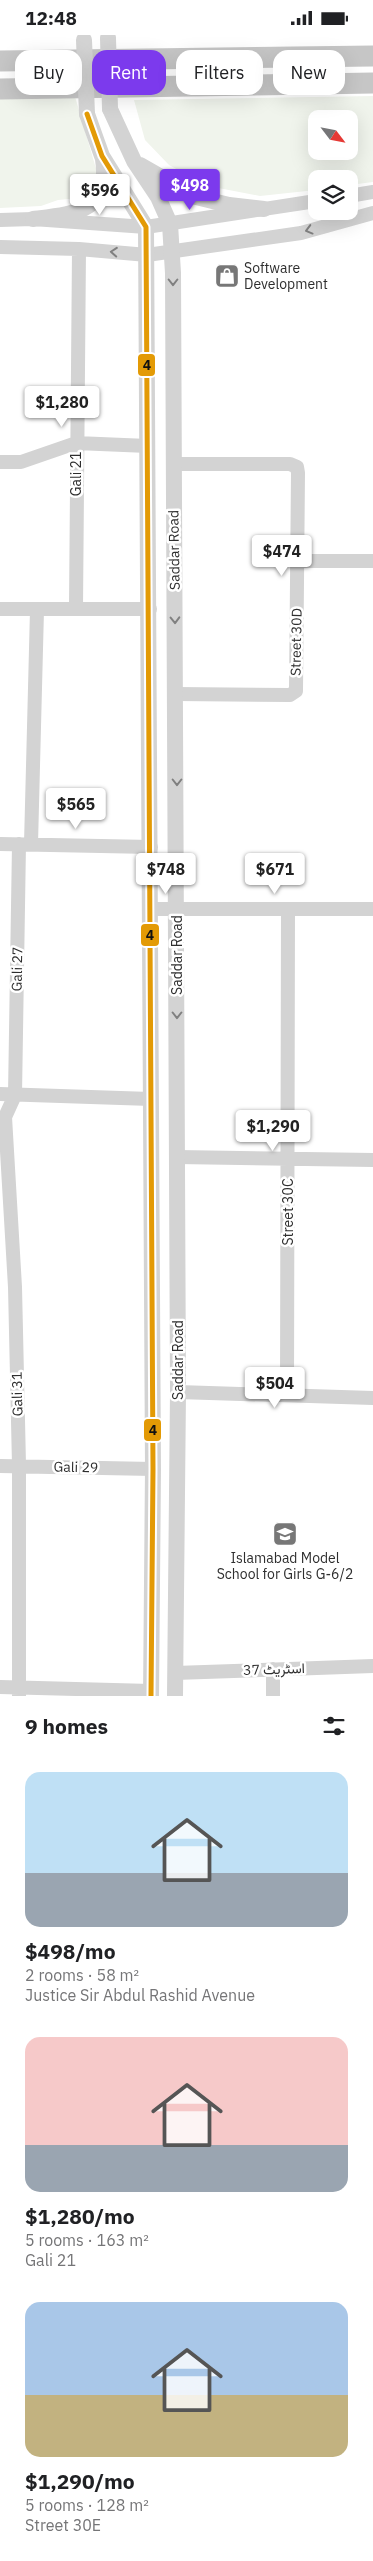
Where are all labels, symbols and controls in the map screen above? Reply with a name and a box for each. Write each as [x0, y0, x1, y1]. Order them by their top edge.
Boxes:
text: 12:48 [25, 6, 77, 30]
chip: Buy [15, 50, 82, 95]
chip: Rent [92, 50, 166, 95]
chip: Filters [176, 50, 263, 95]
chip: New [273, 50, 345, 95]
north arrow [308, 110, 358, 160]
map controls [308, 110, 358, 220]
pin: $498 [160, 169, 220, 211]
button: layers [308, 170, 358, 220]
pin: $596 [70, 173, 130, 216]
text: $498 [171, 175, 209, 195]
text: $596 [81, 180, 119, 200]
one-way arrow [306, 225, 314, 235]
one-way arrow [109, 247, 117, 258]
place label: Software Development [244, 259, 328, 293]
shop icon: Software Development [214, 263, 240, 289]
one-way arrow [168, 278, 178, 286]
line badge: 4 [137, 353, 156, 377]
text: 4 [143, 356, 151, 374]
pin: $1,280 [21, 385, 103, 428]
text: $1,280 [36, 392, 88, 412]
street label: Gali 21 [67, 452, 85, 496]
street label: Saddar Road [164, 510, 184, 590]
pin: $474 [252, 535, 312, 577]
text: $474 [263, 541, 301, 561]
street label: Street 30D [286, 608, 306, 676]
one-way arrow [170, 616, 180, 624]
one-way arrow [172, 778, 182, 786]
pin: $565 [46, 787, 106, 830]
text: $565 [57, 794, 95, 814]
pin: $748 [136, 853, 196, 895]
pin: $671 [245, 853, 305, 895]
text: $748 [147, 859, 185, 879]
text: $671 [256, 859, 294, 879]
street label: Saddar Road [168, 915, 186, 995]
line badge: 4 [140, 923, 160, 947]
text: 4 [146, 926, 154, 944]
street label: Gali 27 [8, 947, 26, 991]
one-way arrow [172, 1011, 182, 1019]
pin: $1,290 [232, 1109, 314, 1152]
text: $1,290 [247, 1116, 299, 1136]
street label: Street 30C [279, 1178, 297, 1246]
street label: Saddar Road [169, 1320, 187, 1400]
pin: $504 [245, 1367, 305, 1409]
street label: Gali 31 [8, 1372, 26, 1416]
text: $504 [256, 1373, 294, 1393]
line badge: 4 [143, 1418, 162, 1442]
text: 4 [149, 1421, 157, 1439]
street label: Gali 29 [54, 1458, 98, 1476]
school or university icon: Islamabad Model School for Girls G-6/2 [272, 1521, 298, 1547]
place label: Islamabad Model School for Girls G-6/2 [217, 1549, 353, 1583]
street label: اسٹریٹ 37 [243, 1659, 305, 1679]
text: 9 homes [25, 1712, 108, 1740]
icon: filters [320, 1712, 348, 1740]
icon: home [142, 1805, 232, 1895]
text: $498/mo [25, 1937, 116, 1965]
text: 2 rooms · 58 m² [25, 1965, 139, 1985]
text: Justice Sir Abdul Rashid Avenue [25, 1985, 255, 2005]
icon: home [142, 2070, 232, 2160]
text: $1,280/mo [25, 2202, 135, 2230]
text: 5 rooms · 163 m² [25, 2230, 149, 2250]
text: Gali 21 [25, 2250, 76, 2270]
icon: home [142, 2335, 232, 2425]
text: $1,290/mo [25, 2467, 135, 2495]
text: 5 rooms · 128 m² [25, 2495, 149, 2515]
text: Street 30E [25, 2515, 101, 2535]

